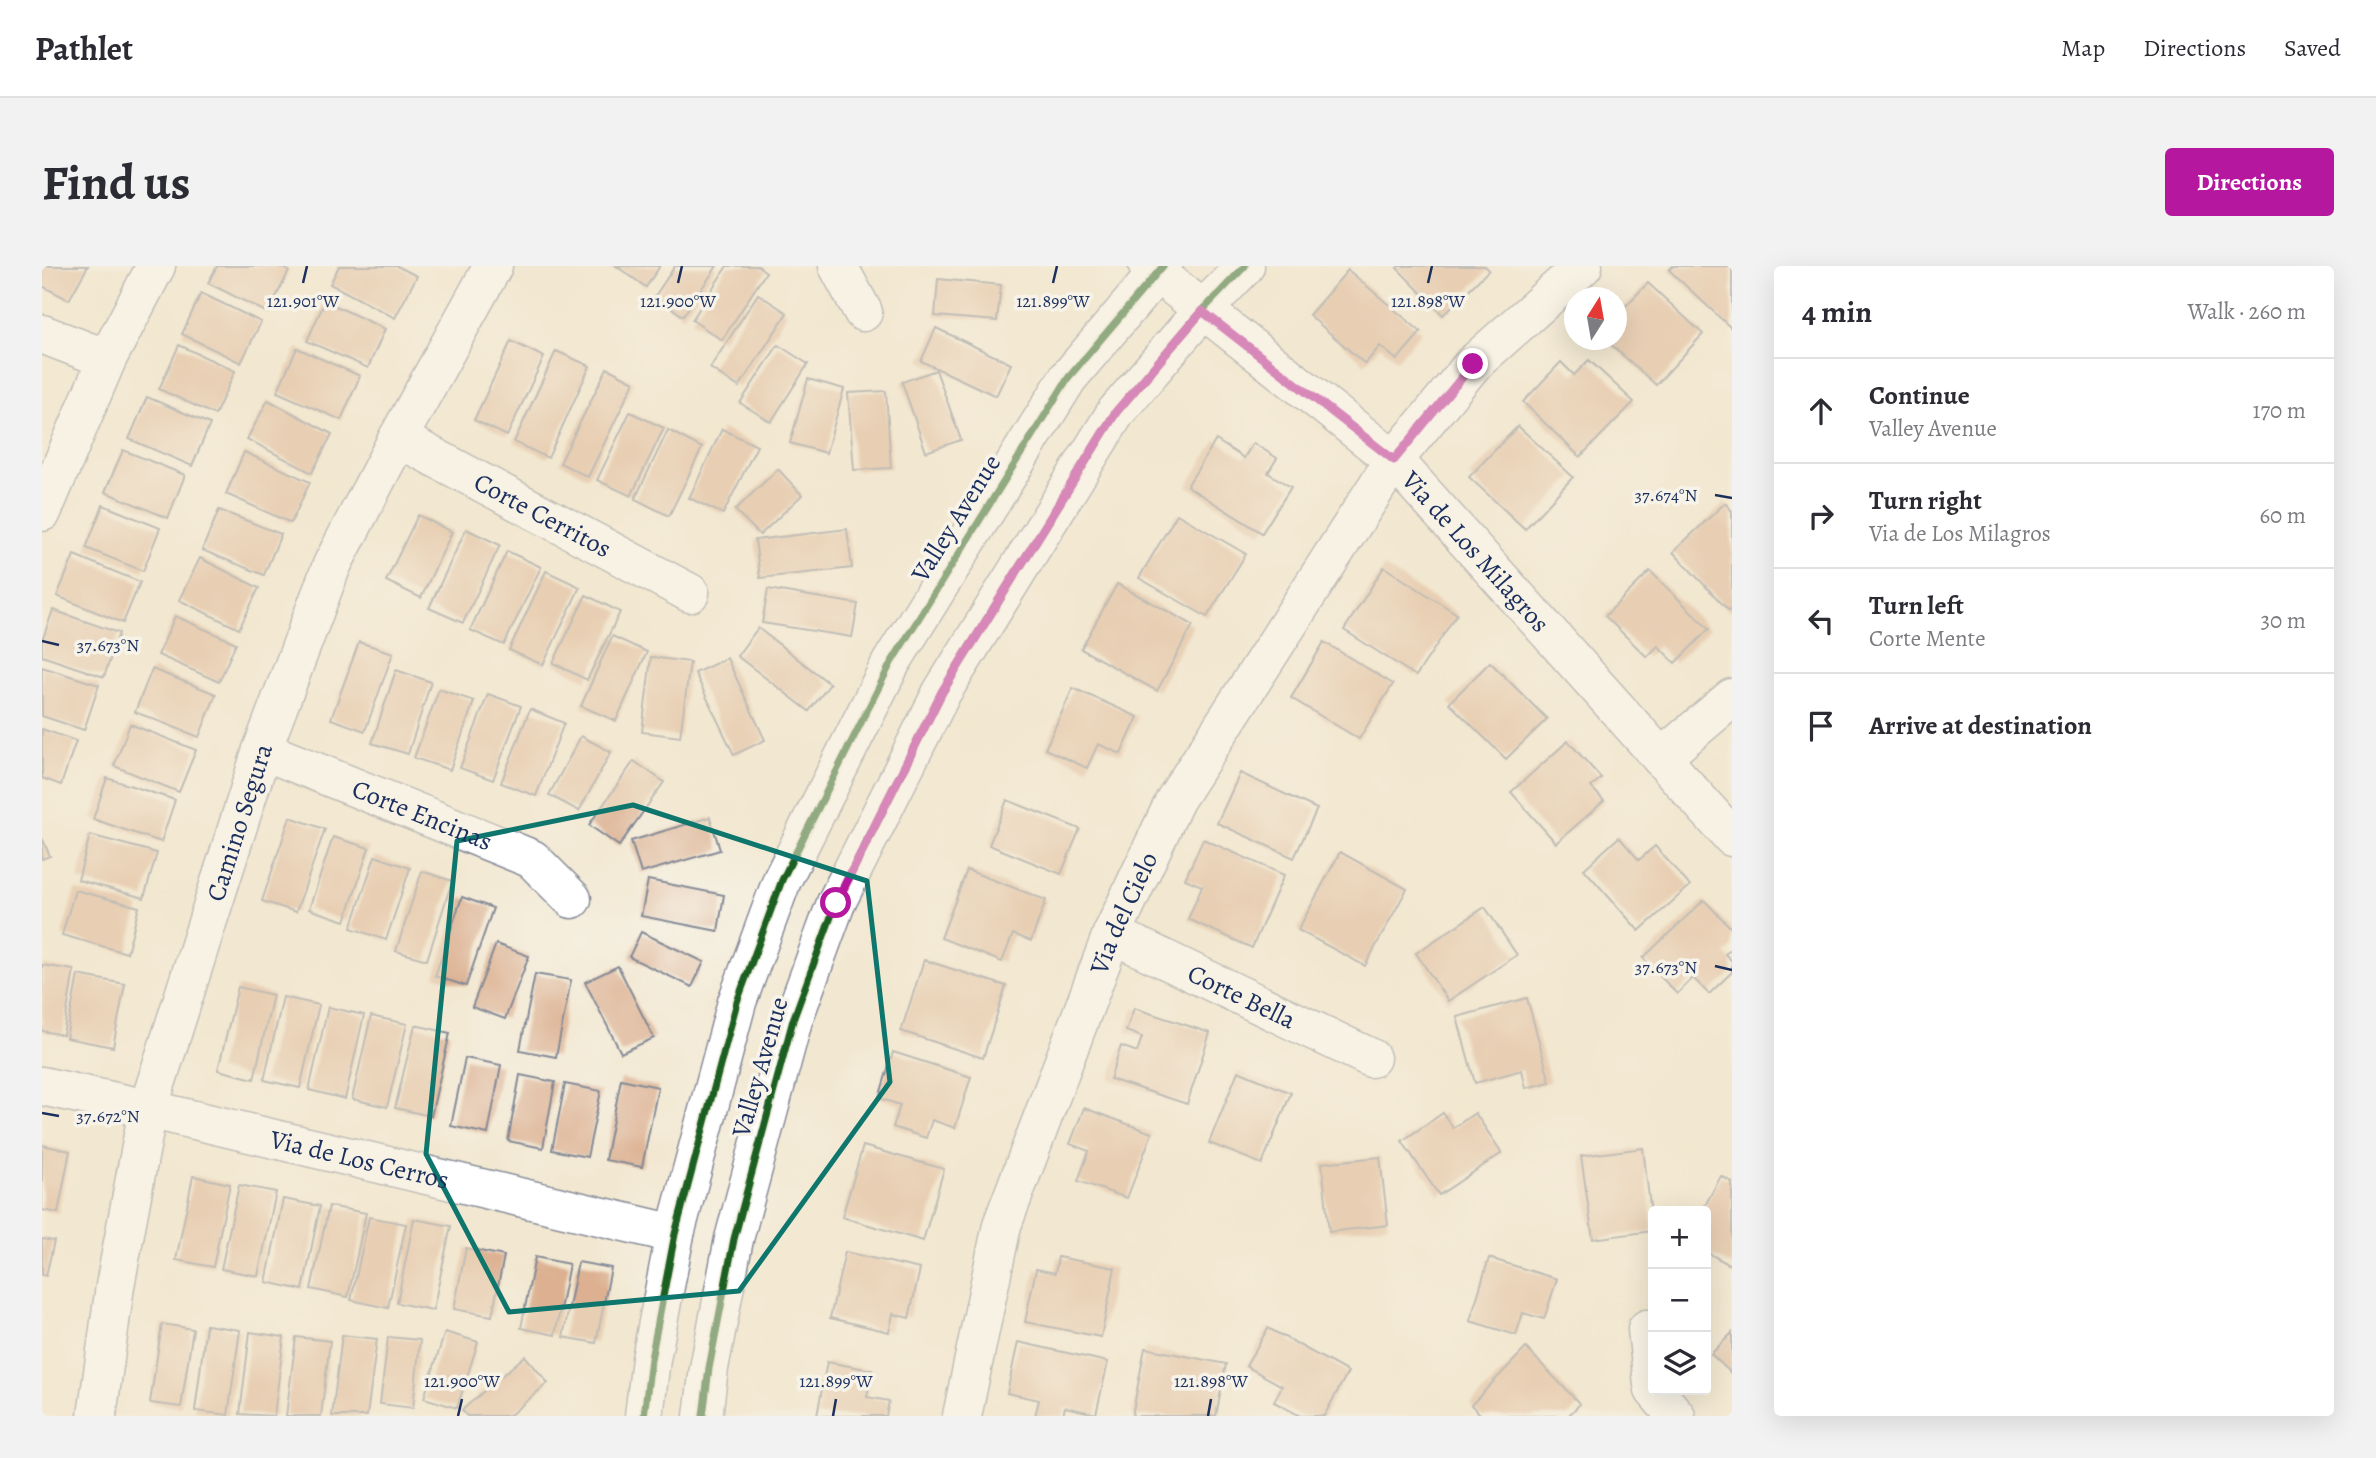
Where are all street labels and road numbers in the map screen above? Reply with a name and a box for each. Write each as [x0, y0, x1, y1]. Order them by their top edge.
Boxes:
street label: Valley Avenue [902, 447, 1009, 589]
street label: Via de Los Milagros [1394, 462, 1558, 640]
street label: Corte Cerritos [468, 464, 618, 566]
street label: Camino Segura [198, 739, 280, 906]
street label: Corte Encinas [347, 771, 498, 859]
street label: Via del Cielo [1081, 846, 1166, 980]
street label: Corte Bella [1182, 955, 1302, 1037]
street label: Valley Avenue [723, 993, 797, 1142]
street label: Via de Los Cerros [266, 1121, 452, 1197]

